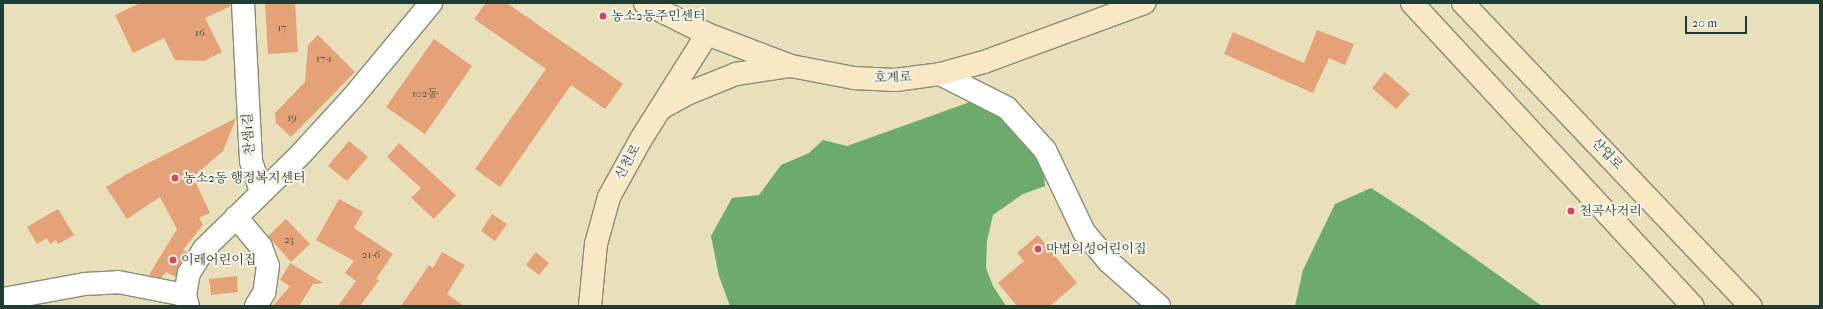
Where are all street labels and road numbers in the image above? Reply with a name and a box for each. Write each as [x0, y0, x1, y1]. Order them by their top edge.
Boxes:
street label: 호계로 [874, 70, 912, 86]
street label: 찬샘1길 [240, 112, 258, 156]
street label: 산업로 [1588, 135, 1626, 173]
street label: 신천로 [612, 142, 644, 182]

